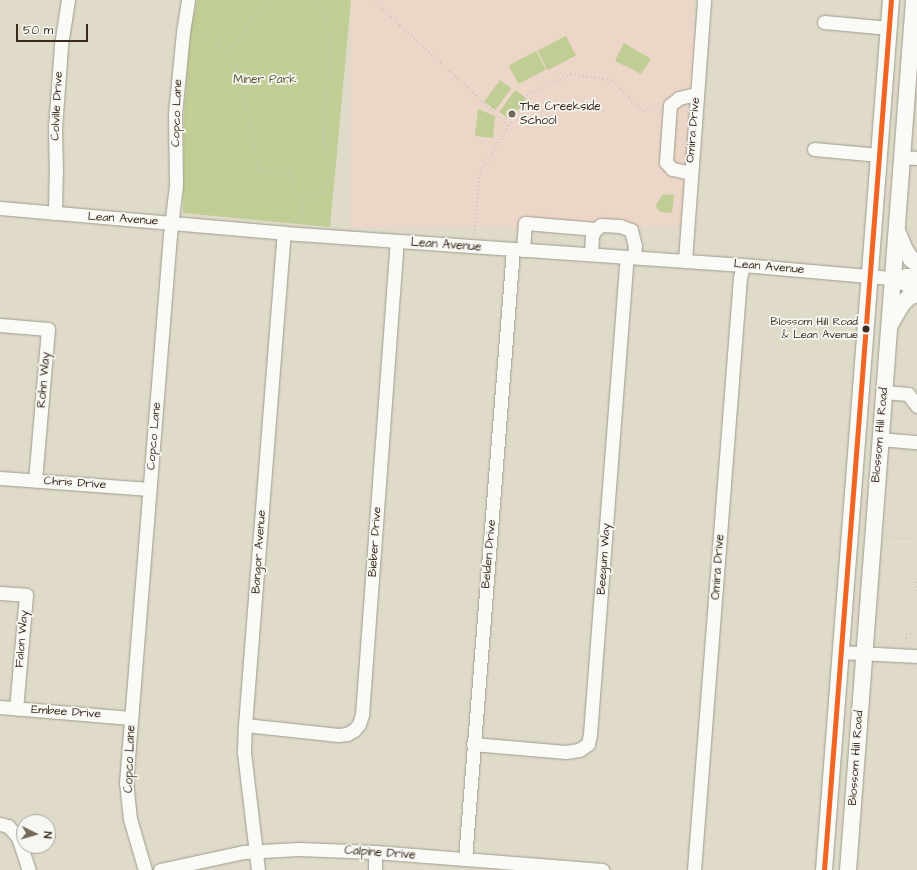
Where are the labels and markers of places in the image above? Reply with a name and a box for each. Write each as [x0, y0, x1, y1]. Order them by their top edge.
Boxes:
place label: The Creekside School [520, 100, 601, 128]
marker: The Creekside School [507, 109, 517, 119]
place label: Blossom Hill Road & Lean Avenue [771, 316, 858, 342]
marker: Blossom Hill Road & Lean Avenue [861, 324, 871, 334]

